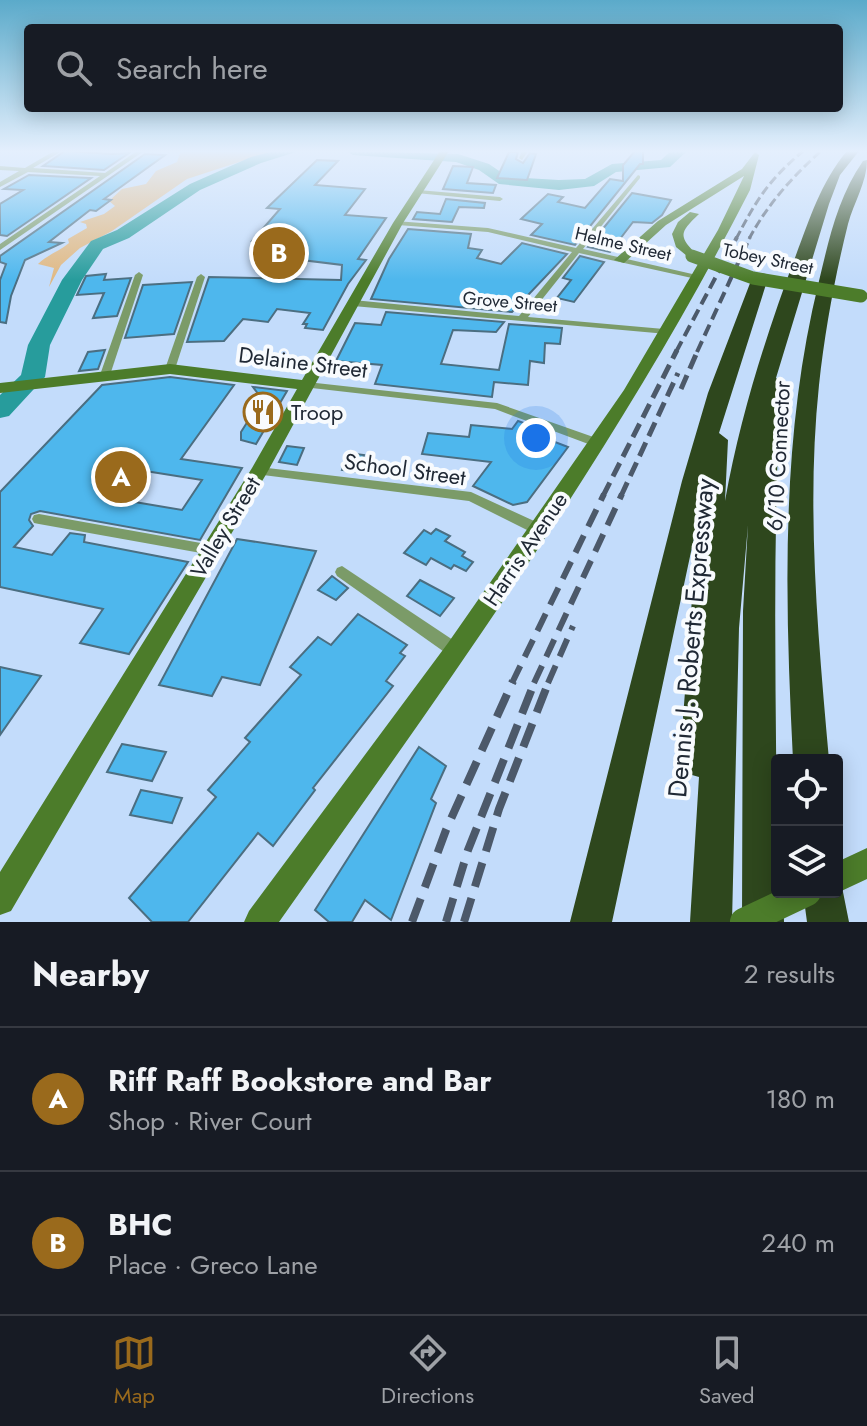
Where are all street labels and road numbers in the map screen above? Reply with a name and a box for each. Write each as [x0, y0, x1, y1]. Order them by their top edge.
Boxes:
street label: Helme Street [572, 220, 674, 268]
street label: Tobey Street [720, 237, 816, 281]
street label: Grove Street [462, 285, 559, 319]
street label: Delaine Street [237, 338, 370, 386]
street label: 6/10 Connector [758, 380, 798, 532]
street label: School Street [342, 445, 468, 493]
street label: Valley Street [182, 470, 268, 584]
street label: Dennis J. Roberts Expressway [658, 476, 724, 799]
street label: Harris Avenue [475, 486, 575, 612]

